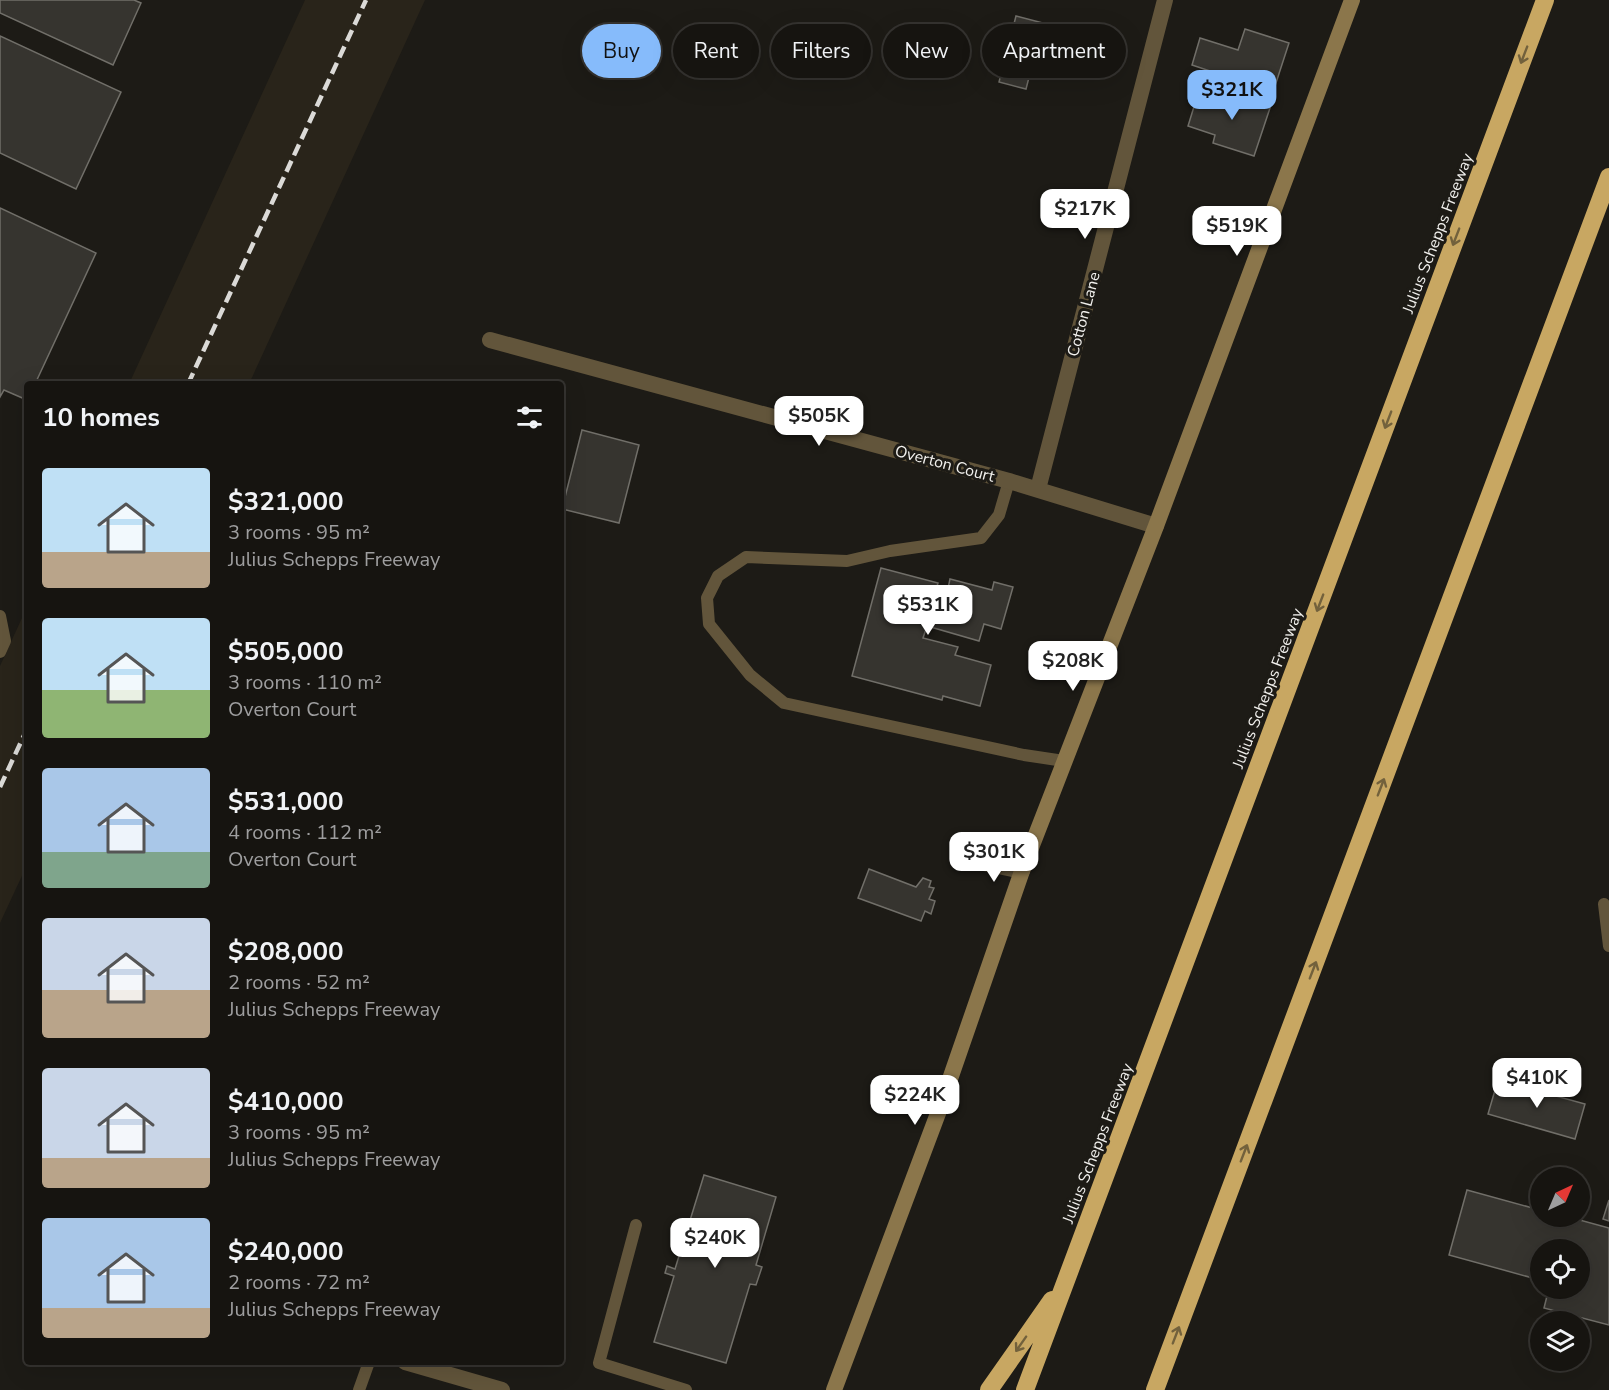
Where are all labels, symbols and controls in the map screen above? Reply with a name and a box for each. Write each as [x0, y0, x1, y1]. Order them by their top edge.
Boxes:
chip: Buy [582, 24, 661, 78]
chip: Rent [673, 24, 759, 78]
chip: Filters [771, 24, 871, 78]
chip: New [883, 24, 970, 78]
chip: Apartment [982, 24, 1126, 78]
one-way arrow [1518, 45, 1529, 64]
pin: $321K [1190, 70, 1274, 121]
text: $321K [1201, 76, 1263, 103]
street label: Julius Schepps Freeway [1397, 149, 1479, 317]
pin: $217K [1043, 189, 1127, 240]
text: $217K [1054, 195, 1116, 222]
pin: $519K [1195, 206, 1279, 257]
text: $519K [1206, 212, 1268, 239]
one-way arrow [1450, 228, 1461, 246]
street label: Cotton Lane [1062, 269, 1106, 359]
pin: $505K [777, 396, 861, 447]
text: 10 homes [42, 400, 160, 435]
icon: filters [513, 401, 546, 434]
text: $505K [788, 402, 850, 429]
one-way arrow [1382, 410, 1393, 429]
street label: Overton Court [892, 440, 997, 488]
text: $321,000 [228, 484, 344, 519]
icon: home [90, 492, 162, 564]
text: 3 rooms · 95 m² [228, 519, 370, 546]
text: Julius Schepps Freeway [228, 546, 440, 573]
pin: $531K [886, 585, 970, 636]
text: $531K [897, 591, 959, 618]
one-way arrow [1313, 593, 1324, 612]
street label: Julius Schepps Freeway [1227, 604, 1309, 772]
text: $505,000 [228, 634, 344, 669]
pin: $208K [1031, 641, 1115, 692]
icon: home [90, 642, 162, 714]
text: $208K [1042, 647, 1104, 674]
text: 3 rooms · 110 m² [228, 669, 382, 696]
text: Overton Court [228, 696, 356, 723]
one-way arrow [1376, 778, 1387, 797]
text: $531,000 [228, 784, 344, 819]
icon: home [90, 792, 162, 864]
text: 4 rooms · 112 m² [228, 819, 382, 846]
pin: $301K [952, 832, 1036, 883]
text: $301K [963, 838, 1025, 865]
text: Overton Court [228, 846, 356, 873]
text: $208,000 [228, 934, 344, 969]
icon: home [90, 942, 162, 1014]
one-way arrow [1308, 961, 1319, 980]
text: 2 rooms · 52 m² [228, 969, 370, 996]
text: Julius Schepps Freeway [228, 996, 440, 1023]
pin: $410K [1495, 1058, 1579, 1109]
street label: Julius Schepps Freeway [1057, 1059, 1139, 1227]
text: $410K [1506, 1064, 1568, 1091]
pin: $224K [873, 1075, 957, 1126]
text: $224K [884, 1081, 946, 1108]
text: $410,000 [228, 1084, 344, 1119]
icon: home [90, 1092, 162, 1164]
text: 3 rooms · 95 m² [228, 1119, 370, 1146]
one-way arrow [1240, 1144, 1251, 1162]
text: Julius Schepps Freeway [228, 1146, 440, 1173]
north arrow [1530, 1167, 1590, 1227]
map controls [1530, 1167, 1590, 1371]
pin: $240K [673, 1218, 757, 1269]
text: $240K [684, 1224, 746, 1251]
text: $240,000 [228, 1234, 344, 1269]
button: locate [1530, 1239, 1590, 1299]
icon: home [90, 1242, 162, 1314]
text: 2 rooms · 72 m² [228, 1269, 370, 1296]
text: Julius Schepps Freeway [228, 1296, 440, 1323]
button: layers [1530, 1311, 1590, 1371]
one-way arrow [1171, 1326, 1182, 1345]
one-way arrow [1015, 1335, 1027, 1351]

